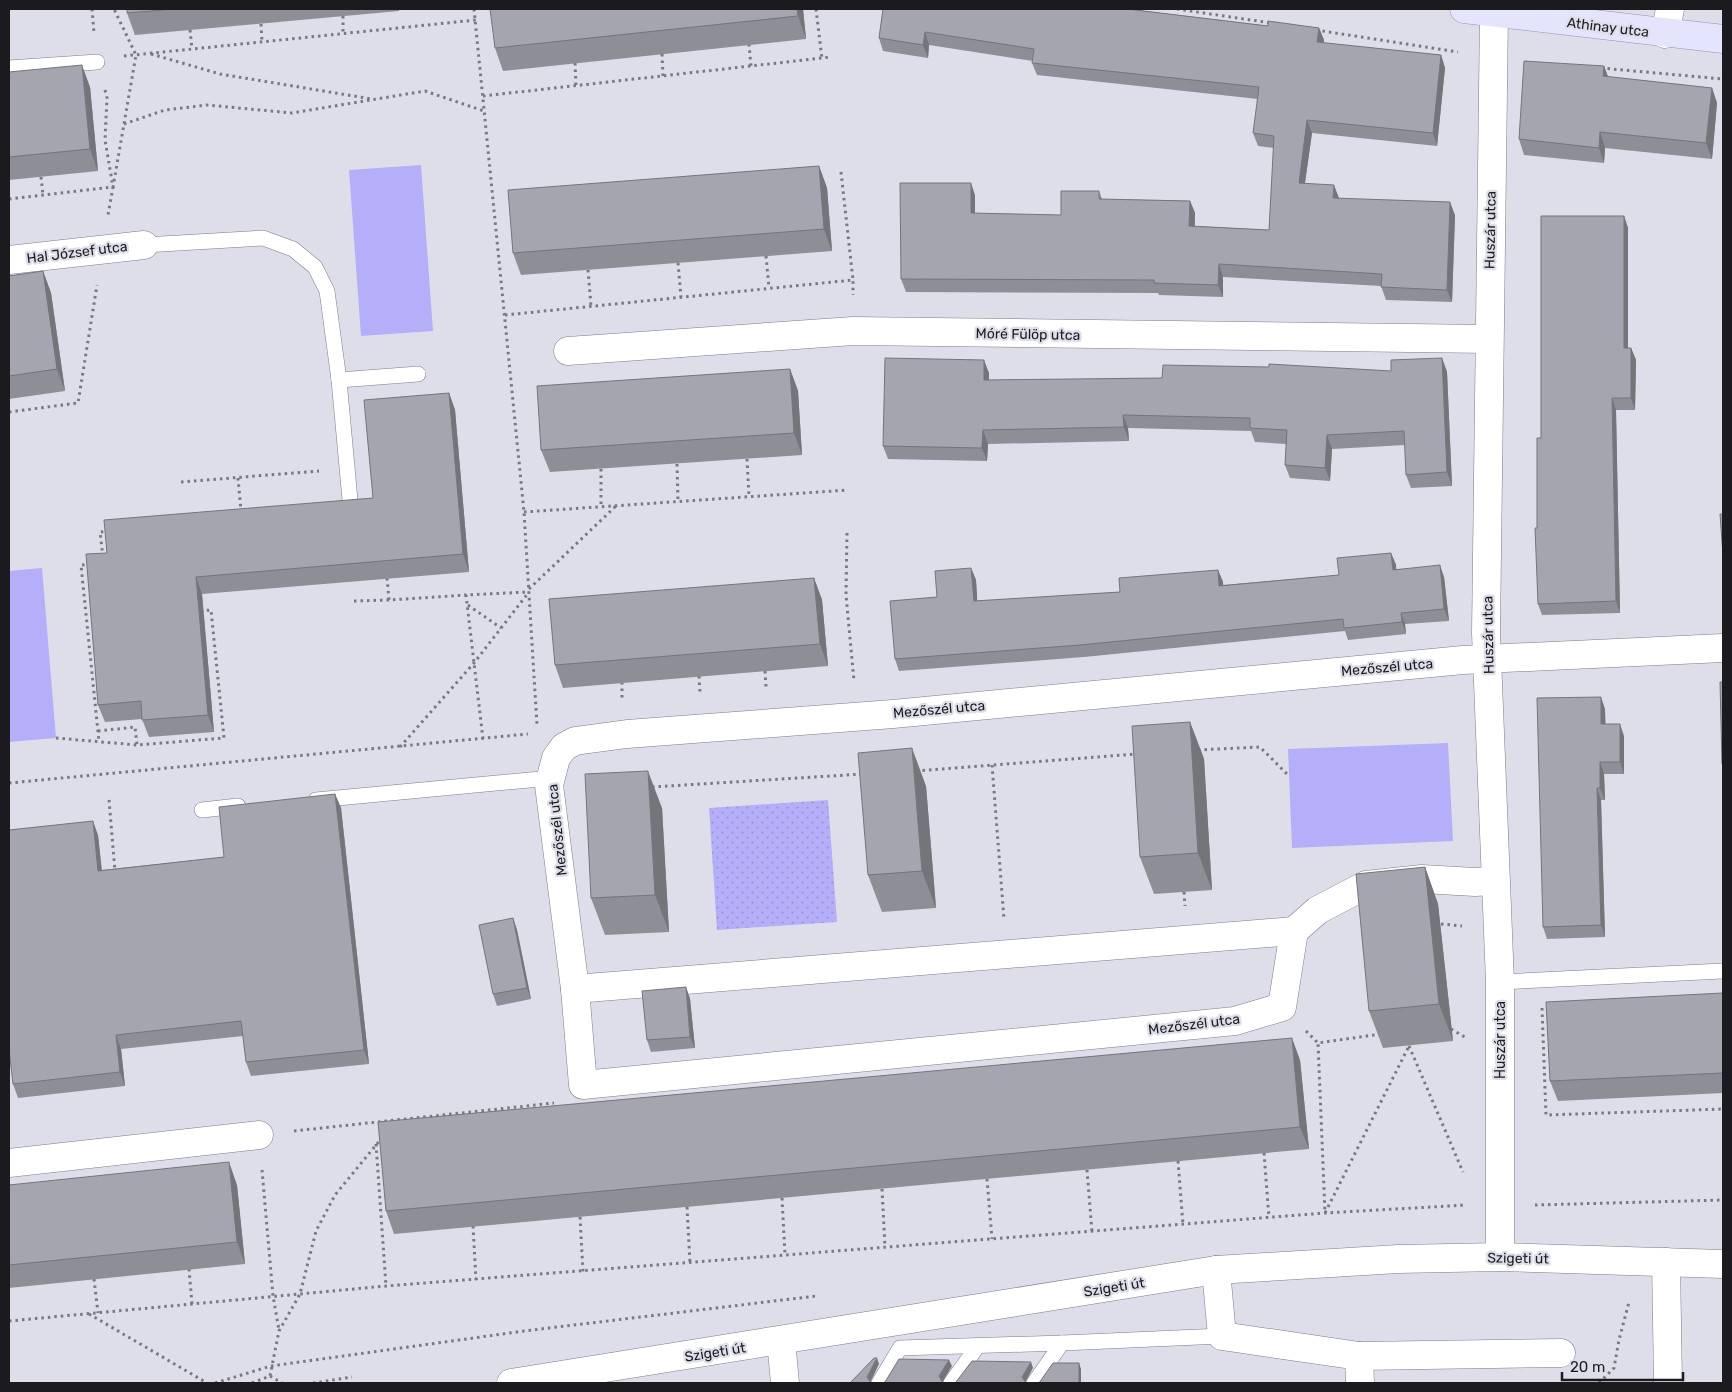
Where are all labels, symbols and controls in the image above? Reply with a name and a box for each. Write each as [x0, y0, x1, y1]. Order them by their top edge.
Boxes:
street label: Athinay utca [1566, 14, 1650, 41]
street label: Huszár utca [1481, 191, 1500, 269]
street label: Hal József utca [26, 238, 128, 267]
street label: Móré Fülöp utca [976, 325, 1080, 344]
street label: Huszár utca [1479, 596, 1498, 674]
street label: Mezőszél utca [1340, 655, 1434, 680]
street label: Mezőszél utca [892, 697, 986, 722]
street label: Mezőszél utca [544, 783, 571, 877]
street label: Huszár utca [1492, 1001, 1509, 1079]
street label: Mezőszél utca [1147, 1010, 1241, 1039]
street label: Szigeti út [1487, 1249, 1549, 1268]
street label: Szigeti út [1082, 1274, 1146, 1301]
street label: Szigeti út [683, 1339, 747, 1366]
scale bar [1562, 1350, 1683, 1382]
text: 20 m [1570, 1358, 1605, 1376]

